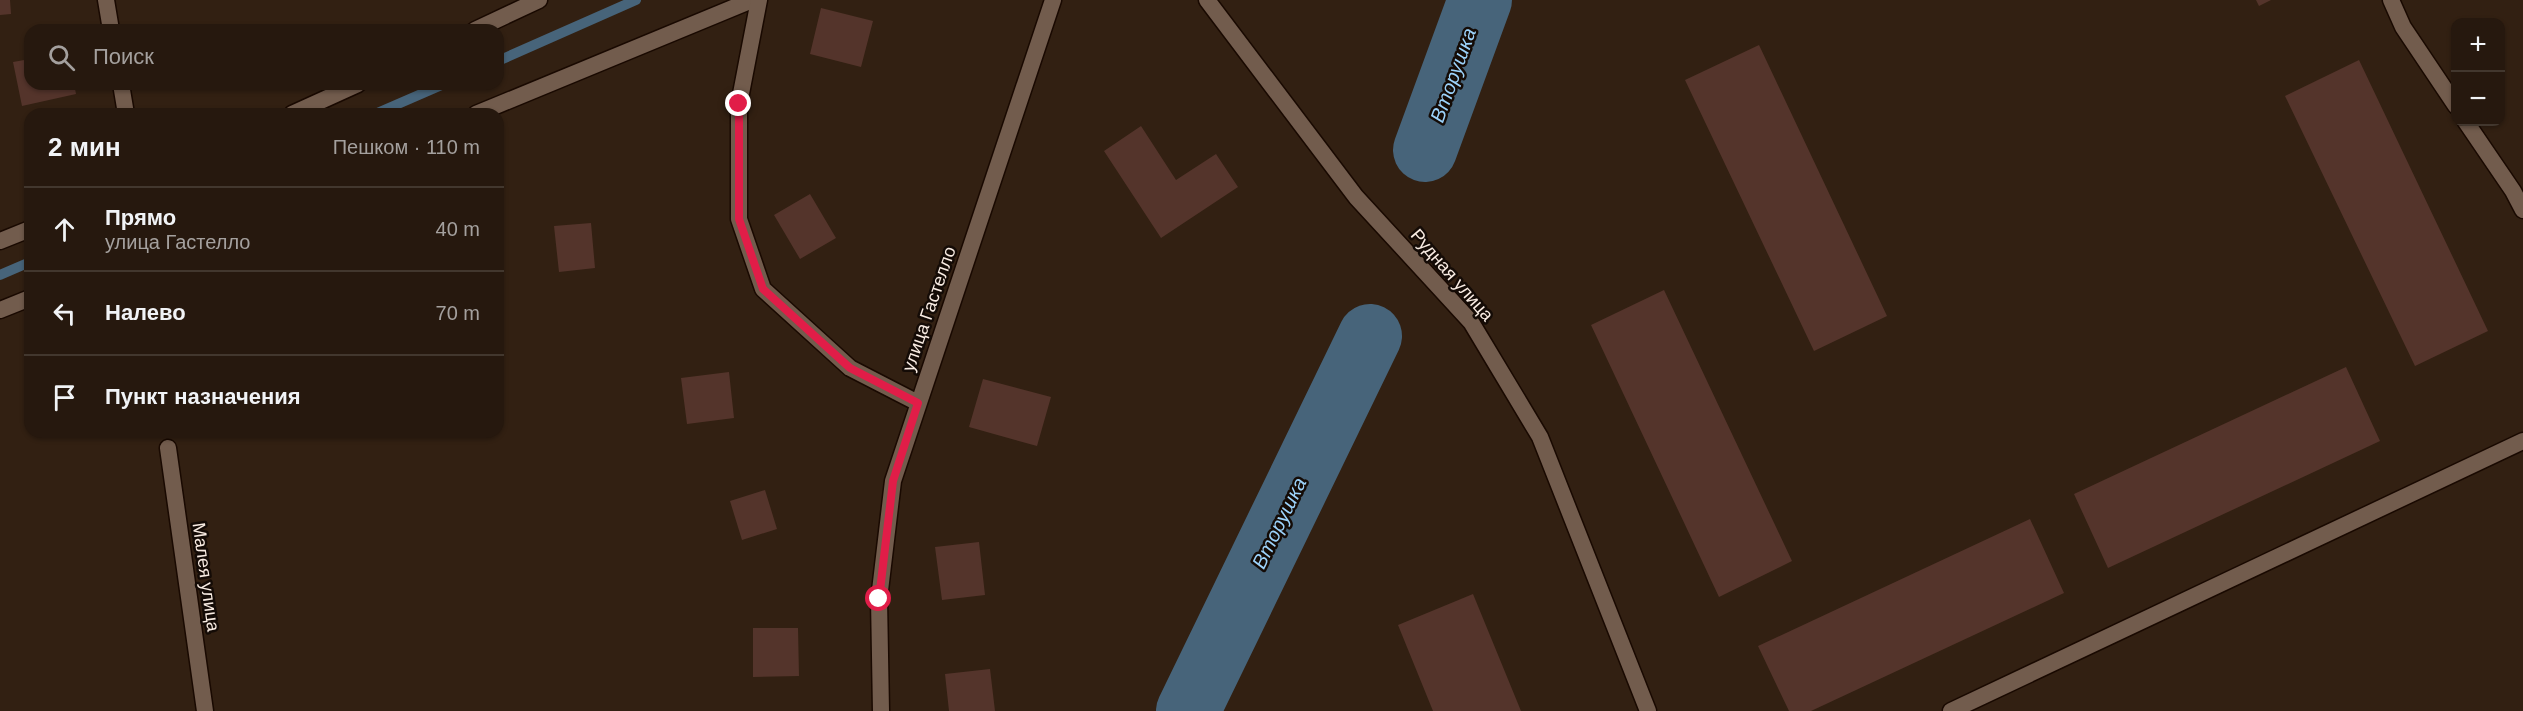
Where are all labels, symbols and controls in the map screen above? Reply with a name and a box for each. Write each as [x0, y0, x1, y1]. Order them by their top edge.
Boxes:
map controls [2451, 18, 2505, 126]
button: + [2451, 18, 2505, 72]
search box [24, 24, 504, 90]
water label: Вторушка [1426, 25, 1480, 125]
icon: search [45, 41, 78, 74]
text: Поиск [93, 44, 154, 69]
button: − [2451, 72, 2505, 126]
route end [725, 90, 751, 116]
text: 2 мин [48, 132, 121, 162]
text: Пешком · 110 m [333, 136, 480, 158]
text: Прямо [105, 205, 176, 230]
icon: ahead [48, 213, 81, 246]
text: 40 m [436, 218, 480, 240]
street label: Рудная улица [1407, 225, 1498, 326]
text: улица Гастелло [105, 231, 250, 253]
street label: улица Гастелло [898, 244, 960, 374]
icon: left [48, 297, 81, 330]
text: Налево [105, 300, 186, 325]
text: 70 m [436, 302, 480, 324]
icon: arrive [48, 381, 81, 414]
text: Пункт назначения [105, 384, 301, 409]
water label: Вторушка [1248, 474, 1310, 572]
street label: Малея улица [188, 521, 224, 634]
route start [865, 585, 891, 611]

